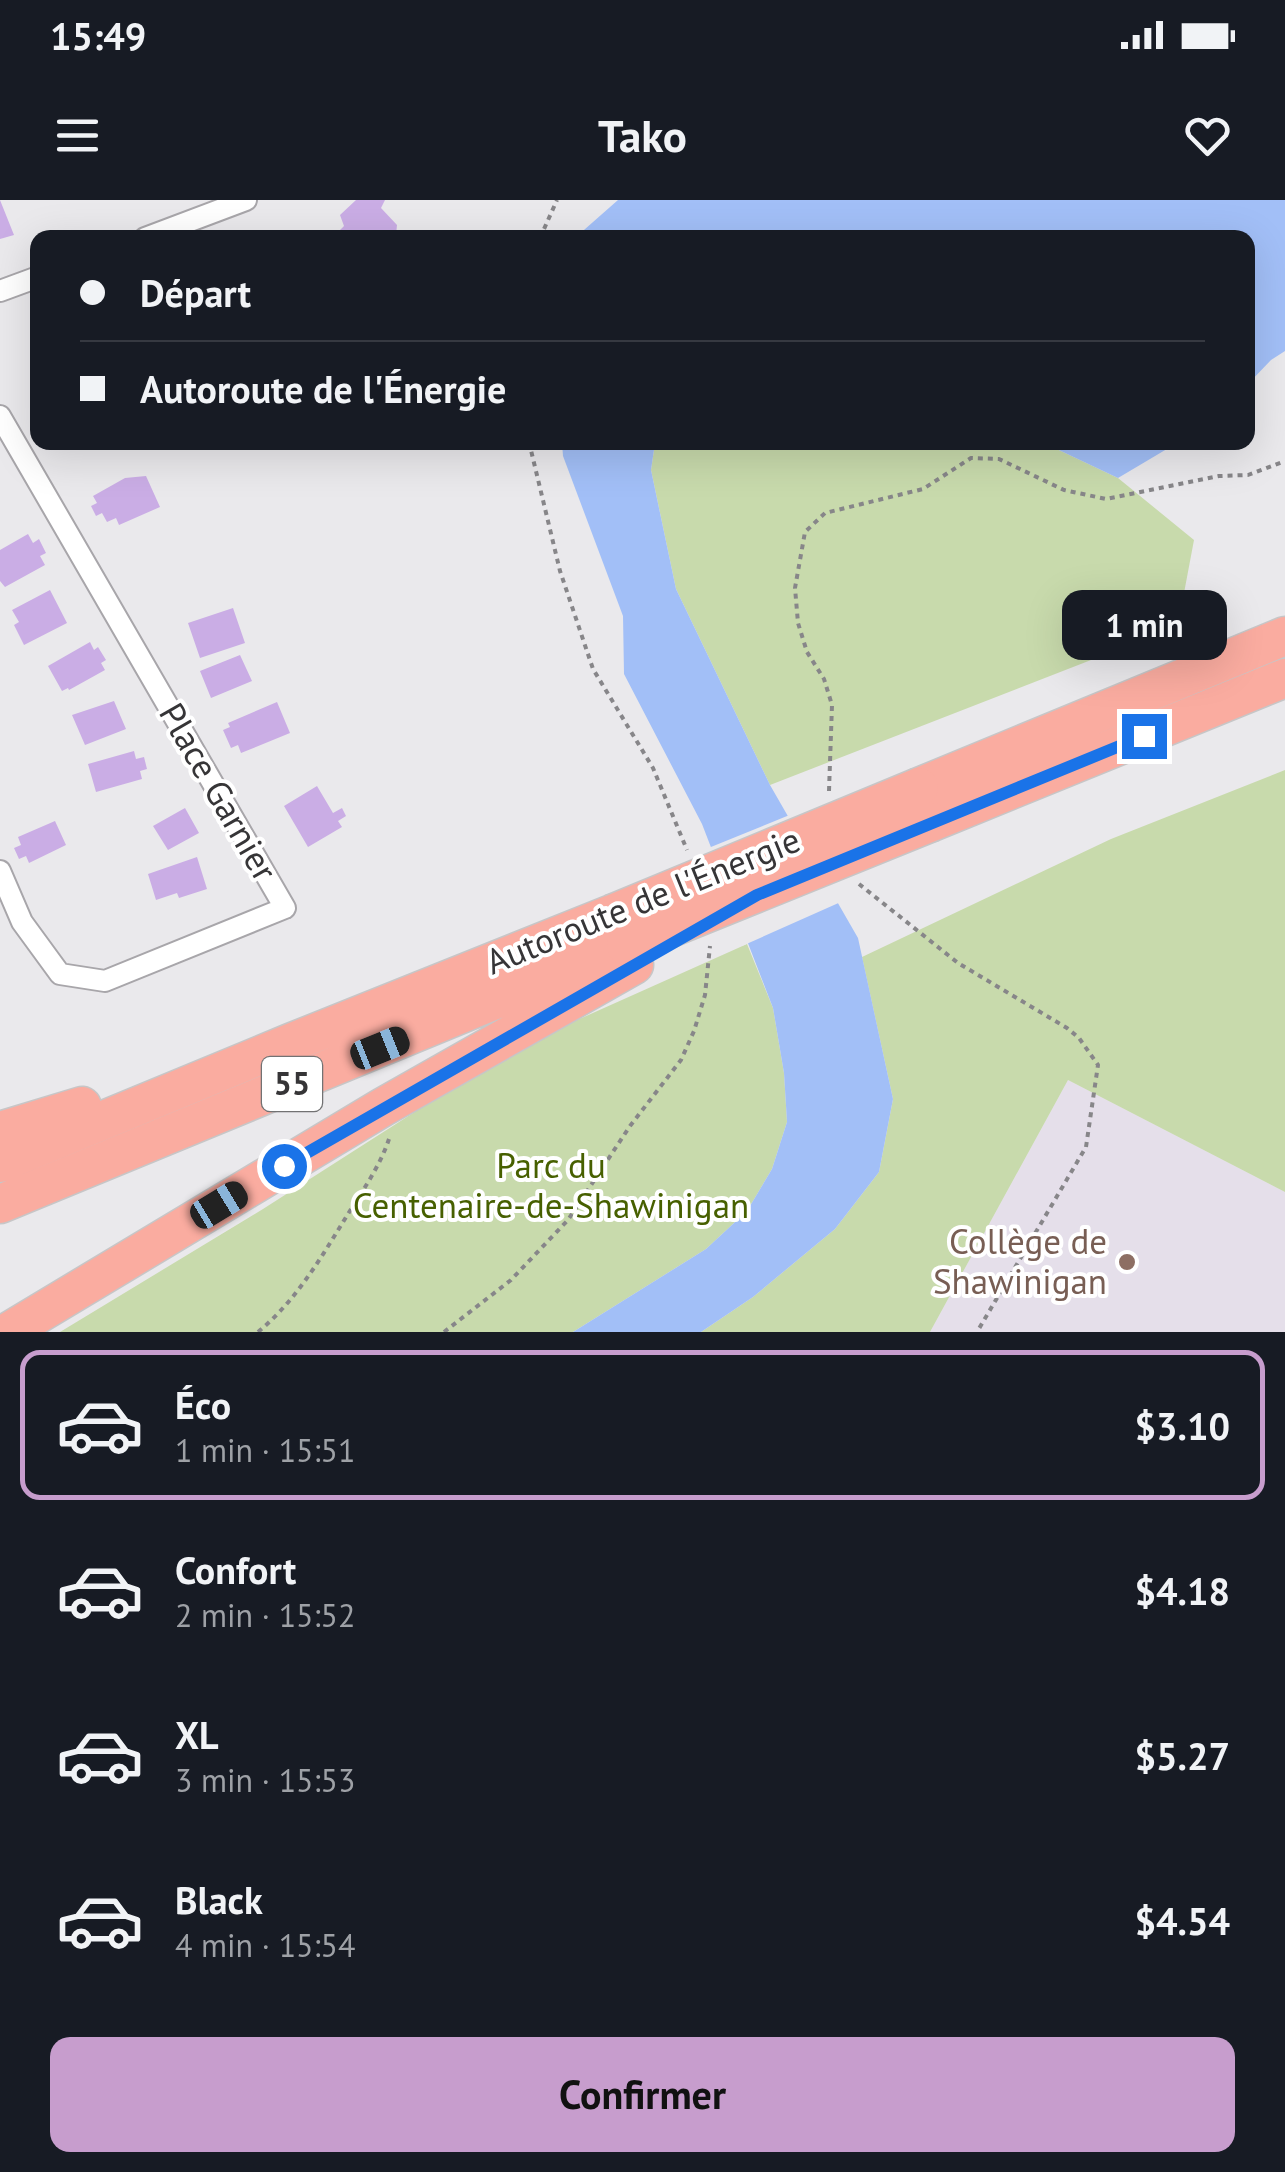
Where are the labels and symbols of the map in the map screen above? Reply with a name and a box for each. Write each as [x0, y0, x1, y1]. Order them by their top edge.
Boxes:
callout: 1 min [1062, 591, 1226, 661]
street label: Place Garnier [149, 694, 288, 889]
route end [1122, 714, 1167, 759]
street label: Autoroute de l'Énergie [479, 816, 807, 984]
car [347, 1023, 413, 1073]
road number: 55 [262, 1057, 322, 1111]
park label: Parc du Centenaire-de-Shawinigan [353, 1142, 749, 1228]
route start [262, 1144, 307, 1189]
car [186, 1177, 252, 1233]
place label: Collège de Shawinigan [933, 1218, 1107, 1304]
marker: Collège de Shawinigan [1116, 1251, 1138, 1273]

